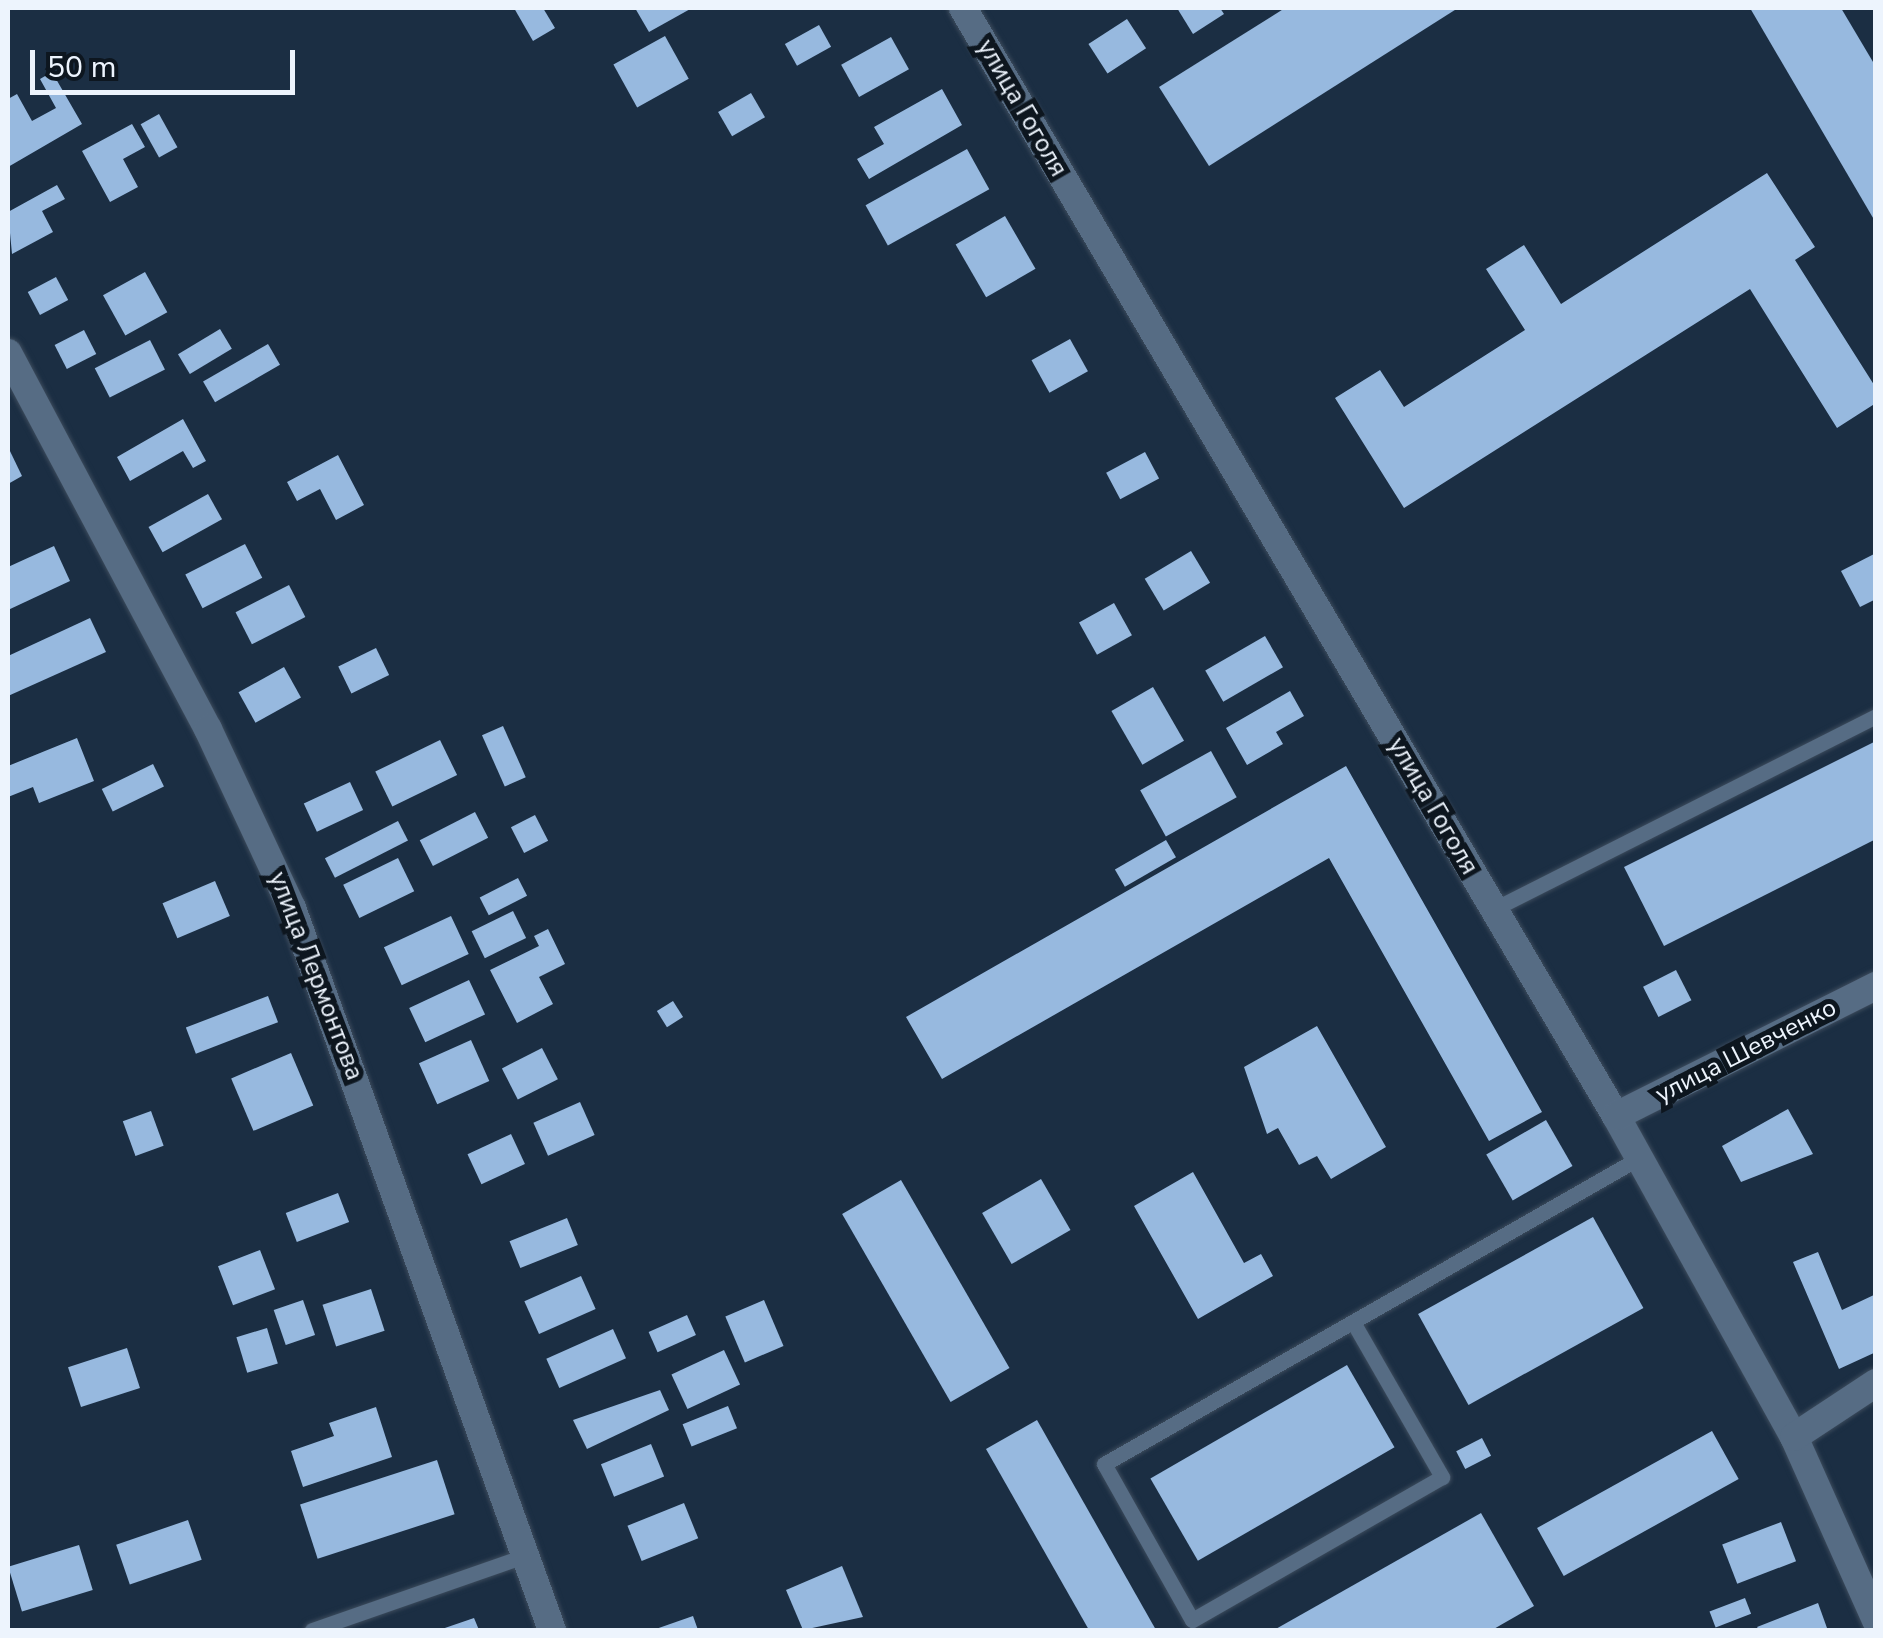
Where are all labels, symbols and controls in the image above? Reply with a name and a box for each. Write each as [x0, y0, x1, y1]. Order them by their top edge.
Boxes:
scale bar [35, 30, 300, 92]
street label: улица Гоголя [971, 34, 1073, 182]
text: 50 m [47, 47, 116, 88]
street label: улица Гоголя [1382, 732, 1484, 880]
street label: улица Лермонтова [262, 868, 370, 1084]
street label: улица Шевченко [1651, 992, 1841, 1110]

